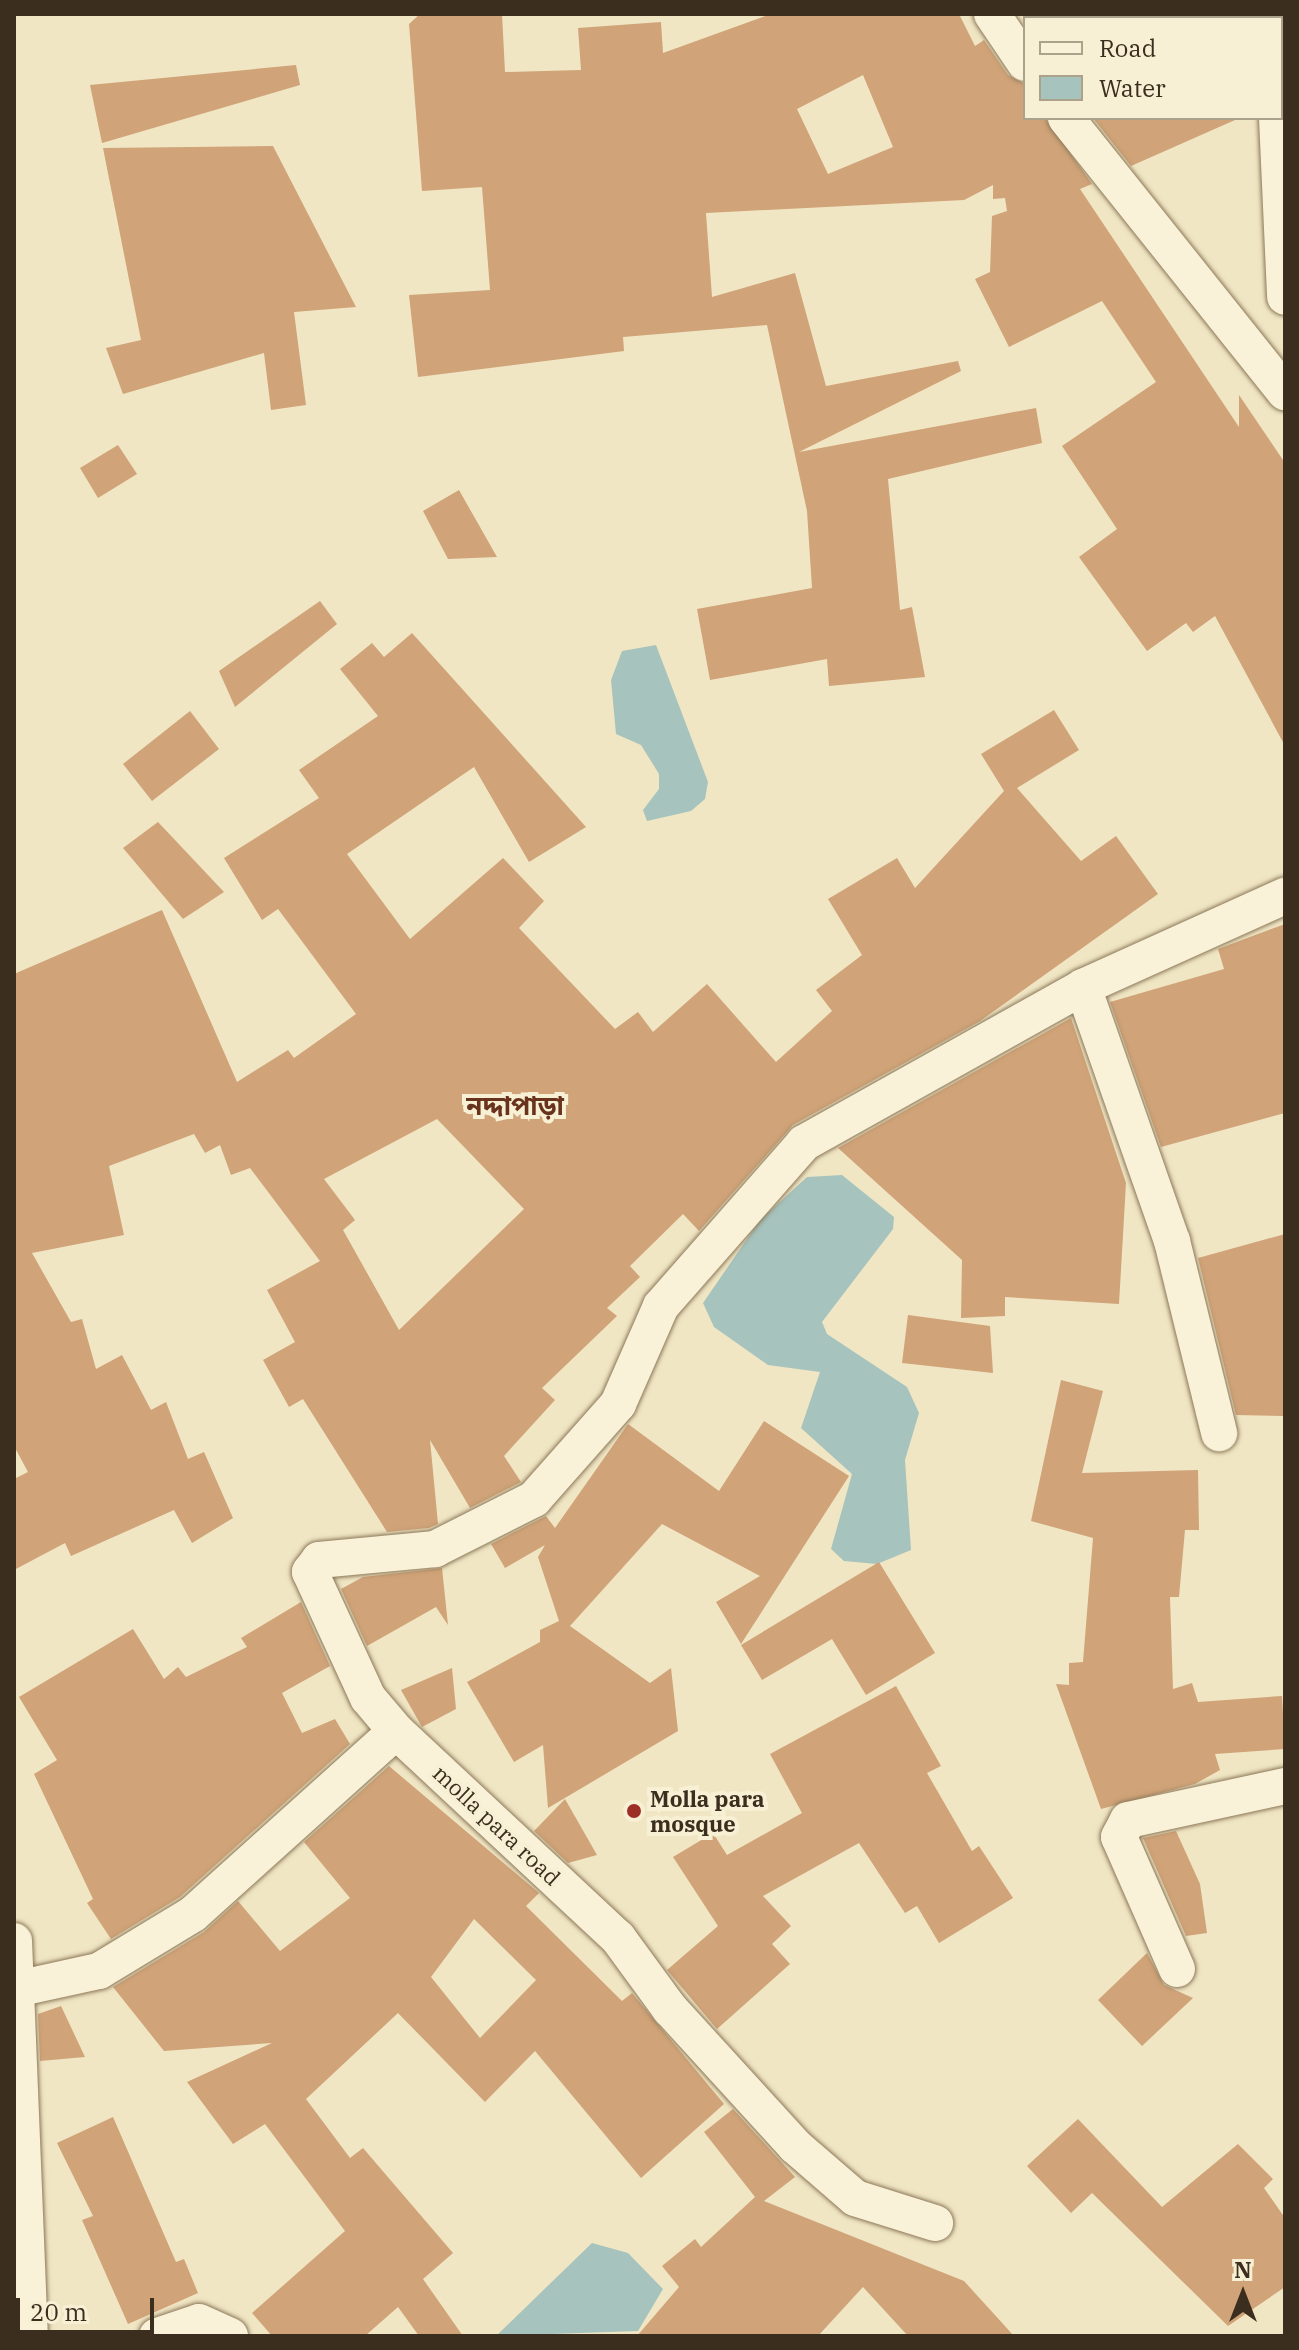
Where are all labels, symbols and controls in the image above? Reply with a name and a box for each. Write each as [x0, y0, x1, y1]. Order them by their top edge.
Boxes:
legend [1023, 16, 1283, 120]
text: Road [1099, 32, 1156, 64]
text: Water [1099, 72, 1166, 104]
district label: নদ্দাপাড়া [466, 1090, 564, 1122]
street label: molla para road [428, 1759, 566, 1891]
place label: Molla para mosque [650, 1785, 765, 1836]
marker: Molla para mosque [625, 1802, 643, 1820]
north arrow [1203, 2254, 1283, 2334]
text: N [1234, 2255, 1252, 2284]
scale bar [20, 2282, 158, 2332]
text: 20 m [30, 2296, 87, 2328]

